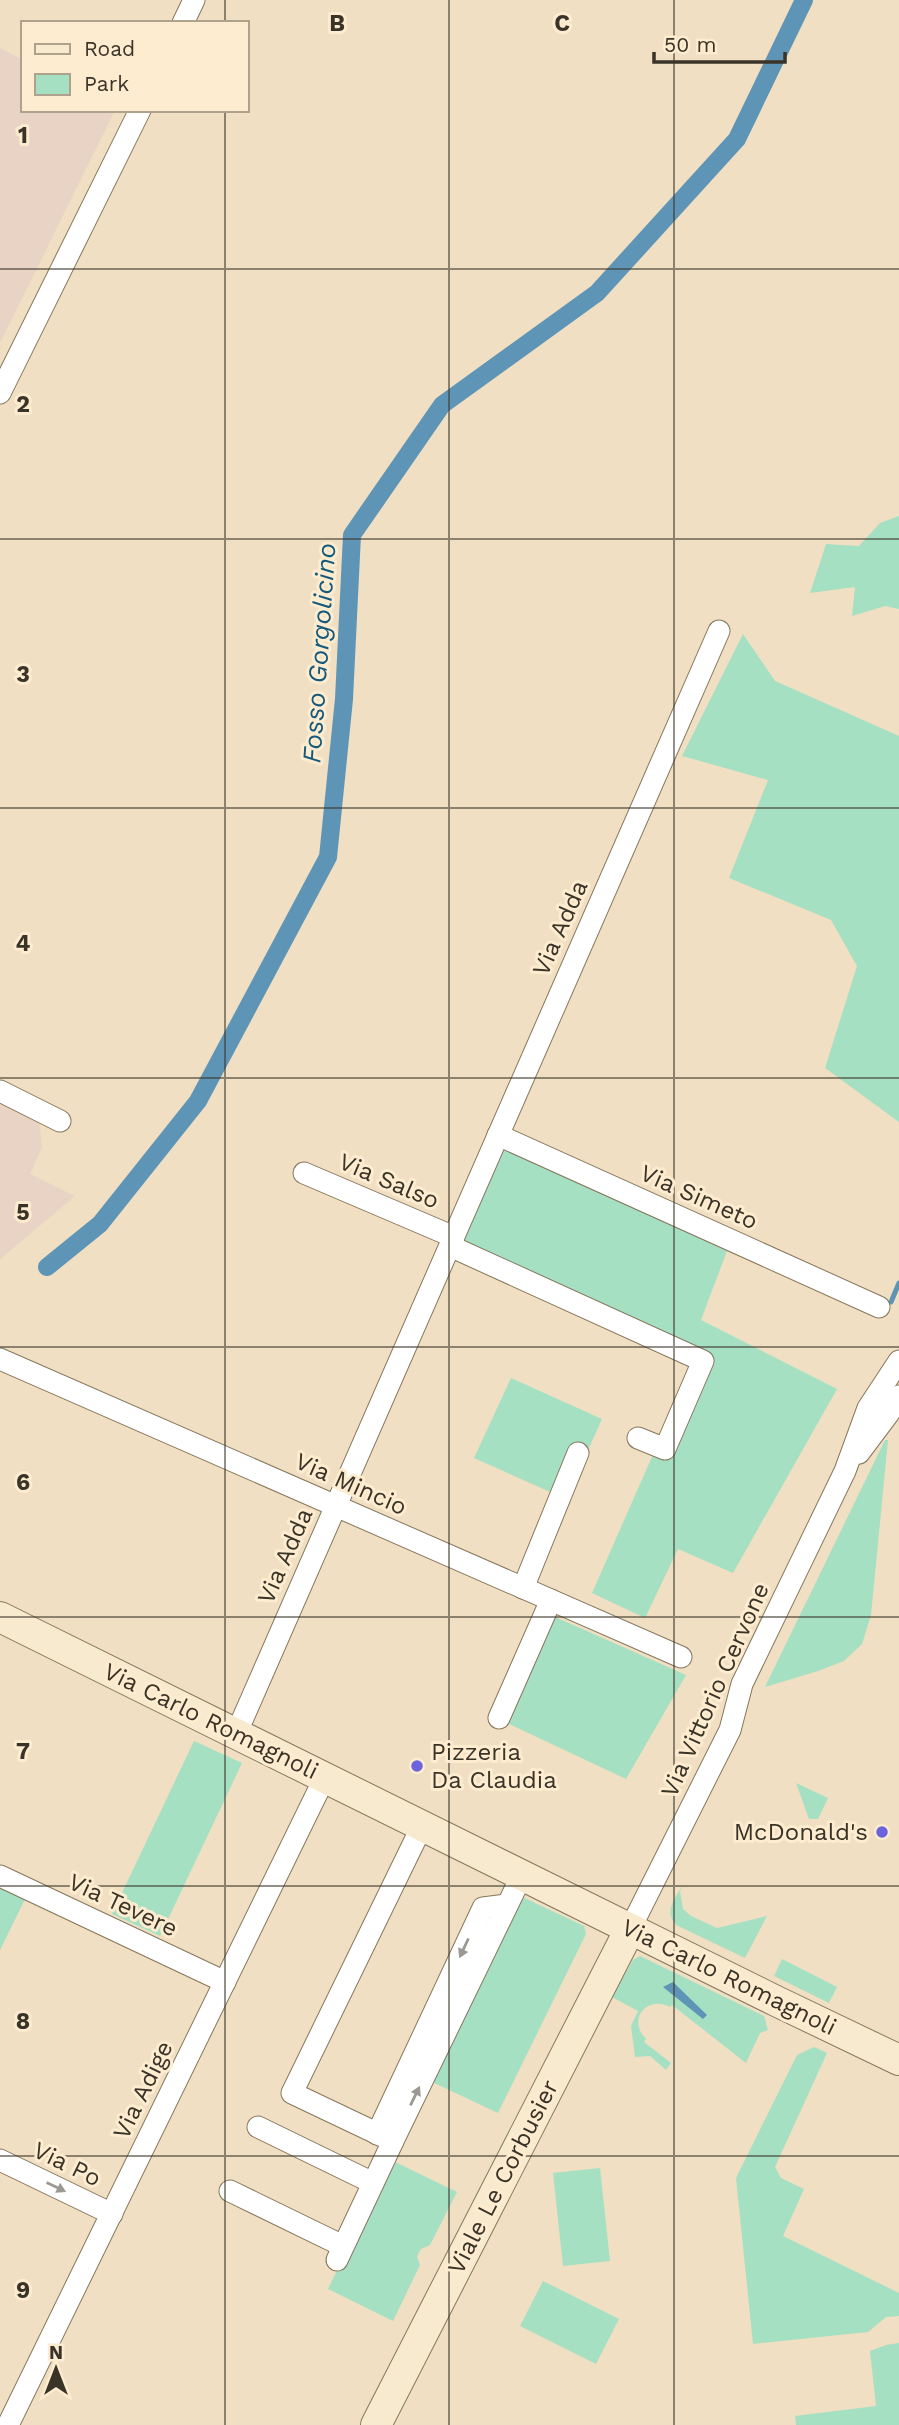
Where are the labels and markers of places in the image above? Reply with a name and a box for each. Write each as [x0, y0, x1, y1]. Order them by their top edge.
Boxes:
place label: Pizzeria Da Claudia [431, 1738, 557, 1794]
marker: Pizzeria Da Claudia [409, 1758, 425, 1774]
place label: McDonald's [734, 1818, 868, 1846]
marker: McDonald's [874, 1824, 890, 1840]

